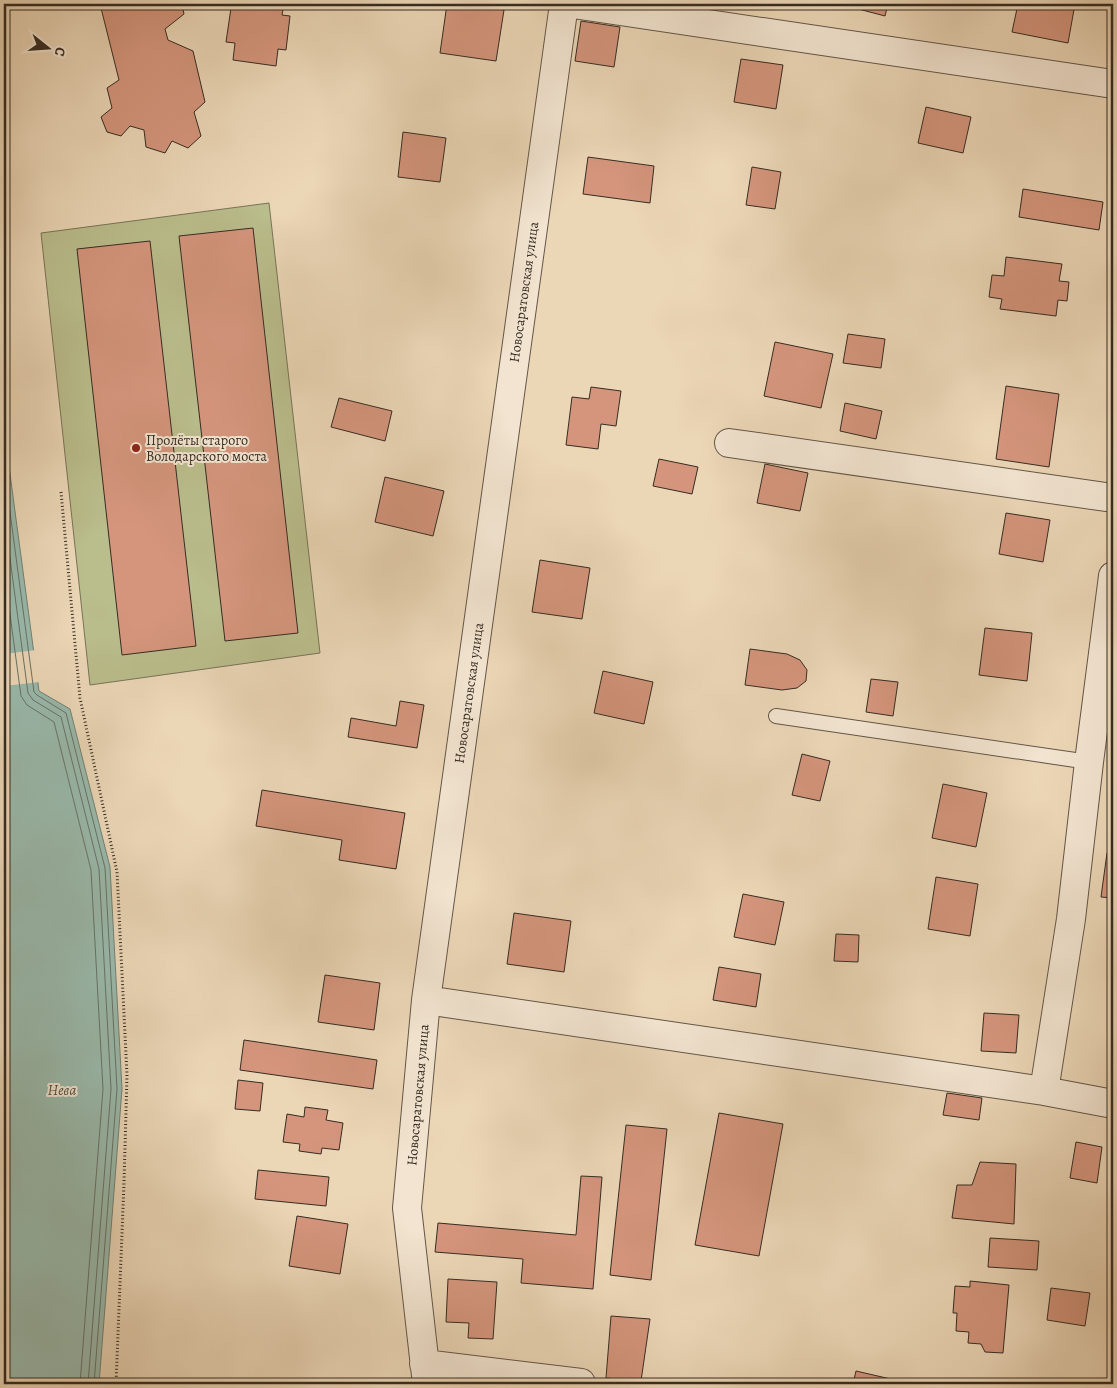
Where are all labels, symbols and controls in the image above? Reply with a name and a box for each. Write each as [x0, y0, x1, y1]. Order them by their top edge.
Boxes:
north arrow [22, 22, 72, 72]
text: С [49, 45, 70, 59]
street label: Новосаратовская улица [505, 220, 543, 364]
place label: Пролёты старого Володарского моста [146, 431, 268, 466]
marker: Пролёты старого Володарского моста [130, 442, 142, 454]
street label: Новосаратовская улица [450, 621, 488, 765]
street label: Новосаратовская улица [402, 1023, 434, 1167]
water label: Нева [48, 1080, 76, 1100]

